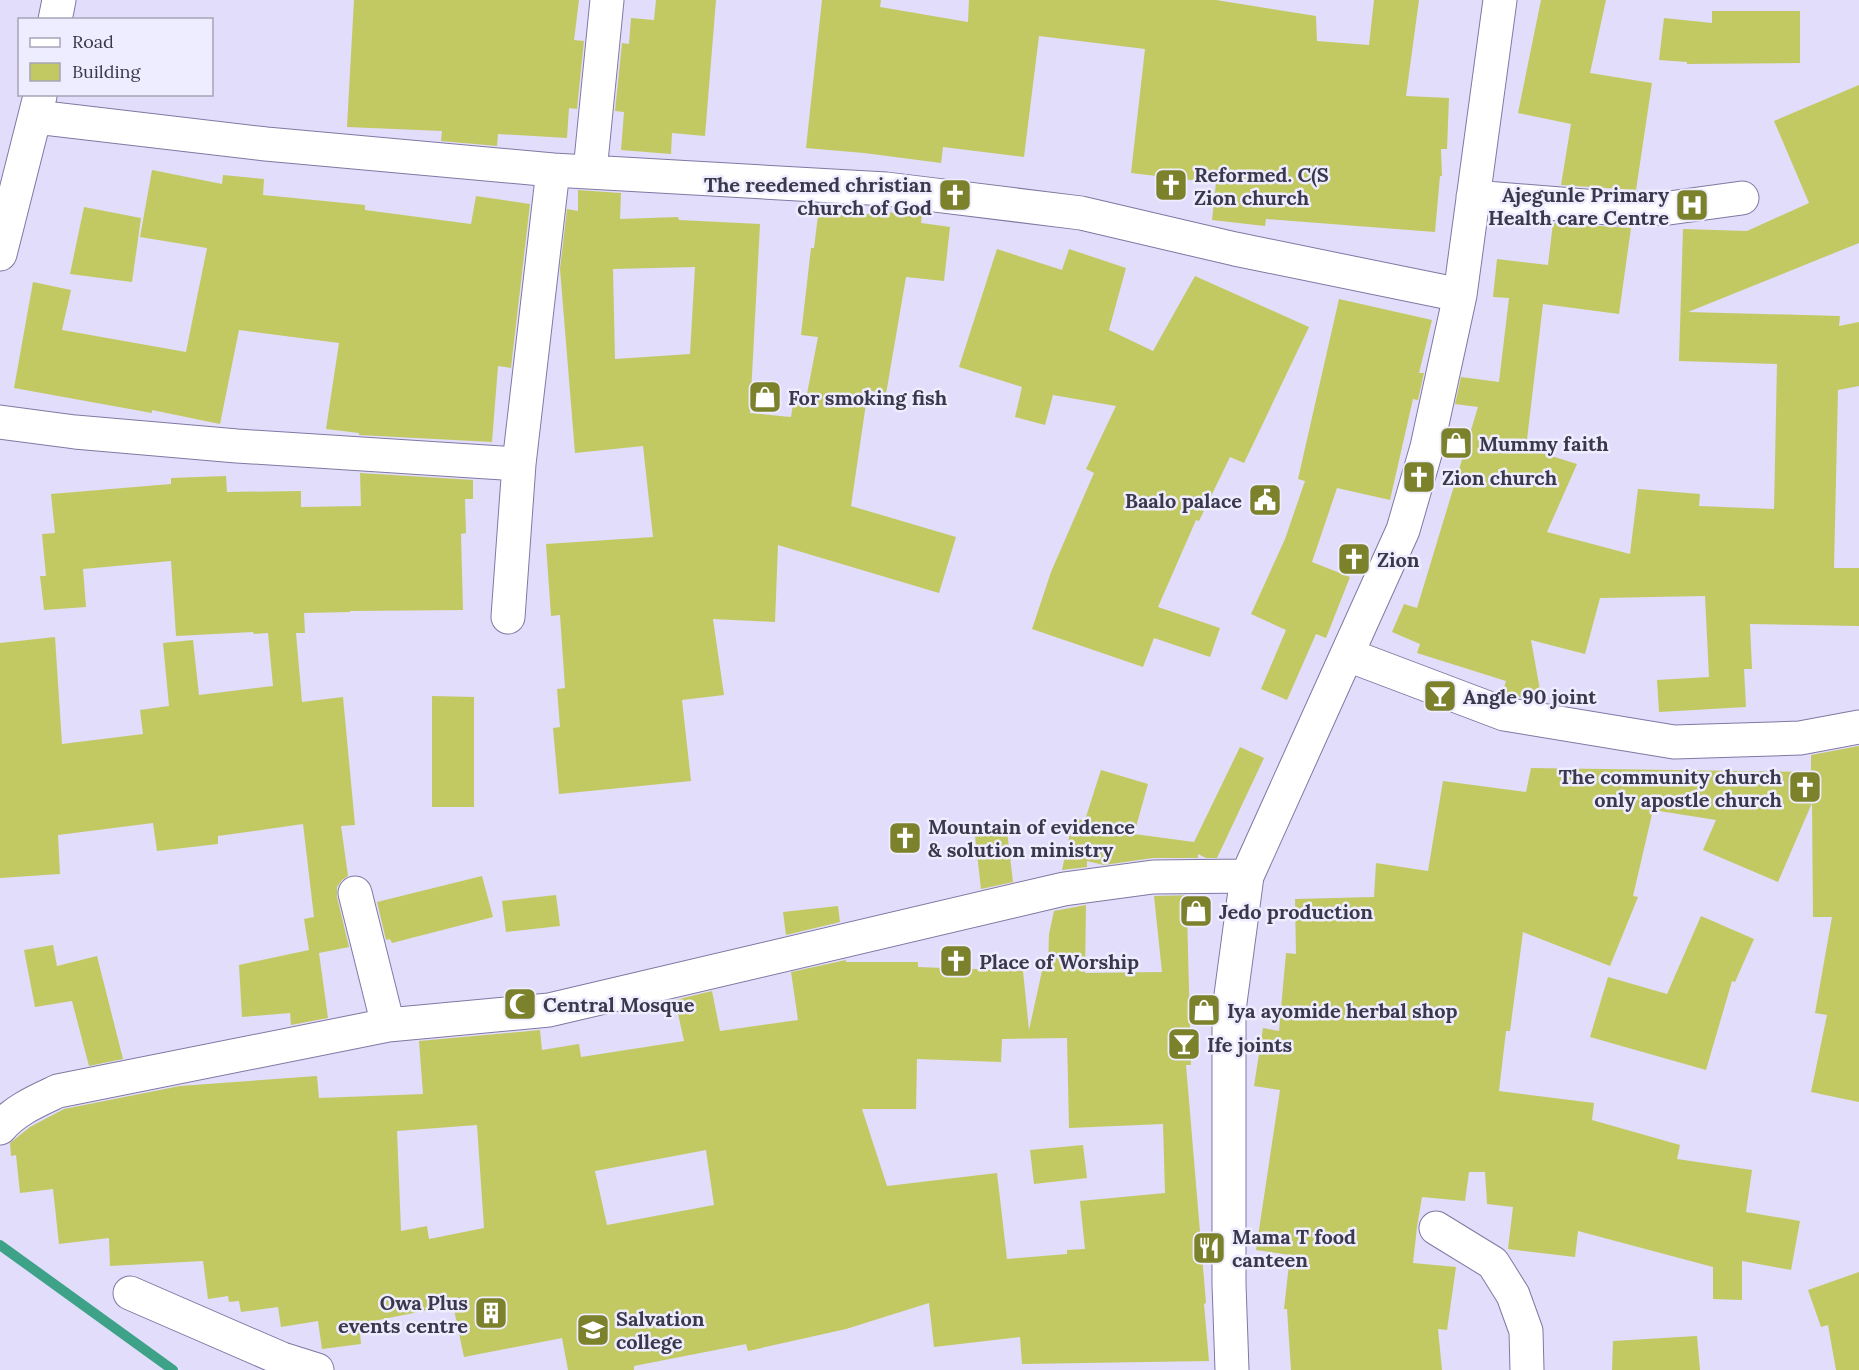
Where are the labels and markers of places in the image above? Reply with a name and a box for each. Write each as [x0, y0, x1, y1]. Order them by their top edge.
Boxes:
place label: Reformed. C(S Zion church [1194, 162, 1329, 210]
church icon: Reformed. C(S Zion church [1153, 167, 1189, 203]
place label: The reedemed christian church of God [704, 172, 932, 220]
church icon: The reedemed christian church of God [937, 177, 973, 213]
place label: Ajegunle Primary Health care Centre [1488, 182, 1669, 230]
hospital icon: Ajegunle Primary Health care Centre [1674, 187, 1710, 223]
shop icon: For smoking fish [747, 379, 783, 415]
place label: For smoking fish [788, 385, 948, 410]
shop icon: Mummy faith [1438, 425, 1474, 461]
place label: Mummy faith [1479, 431, 1609, 456]
church icon: Zion church [1401, 459, 1437, 495]
place label: Zion church [1442, 465, 1558, 490]
public building icon: Baalo palace [1247, 482, 1283, 518]
place label: Baalo palace [1125, 488, 1242, 513]
church icon: Zion [1336, 541, 1372, 577]
place label: Zion [1377, 547, 1420, 572]
bar icon: Angle 90 joint [1422, 678, 1458, 714]
place label: Angle 90 joint [1463, 684, 1597, 709]
place label: The community church only apostle church [1559, 764, 1783, 812]
church icon: The community church only apostle church [1787, 769, 1823, 805]
place label: Mountain of evidence & solution ministry [928, 814, 1135, 862]
church icon: Mountain of evidence & solution ministry [887, 820, 923, 856]
shop icon: Jedo production [1178, 893, 1214, 929]
place label: Jedo production [1219, 899, 1373, 924]
church icon: Place of Worship [938, 943, 974, 979]
place label: Place of Worship [979, 949, 1139, 974]
mosque icon: Central Mosque [502, 986, 538, 1022]
place label: Central Mosque [543, 992, 695, 1017]
shop icon: Iya ayomide herbal shop [1186, 992, 1222, 1028]
place label: Iya ayomide herbal shop [1227, 998, 1458, 1023]
bar icon: Ife joints [1166, 1026, 1202, 1062]
place label: Ife joints [1207, 1032, 1293, 1057]
place label: Mama T food canteen [1232, 1224, 1356, 1272]
restaurant icon: Mama T food canteen [1191, 1230, 1227, 1266]
place label: Owa Plus events centre [338, 1290, 468, 1338]
building icon: Owa Plus events centre [473, 1295, 509, 1331]
place label: Salvation college [616, 1306, 705, 1354]
school or university icon: Salvation college [575, 1312, 611, 1348]

